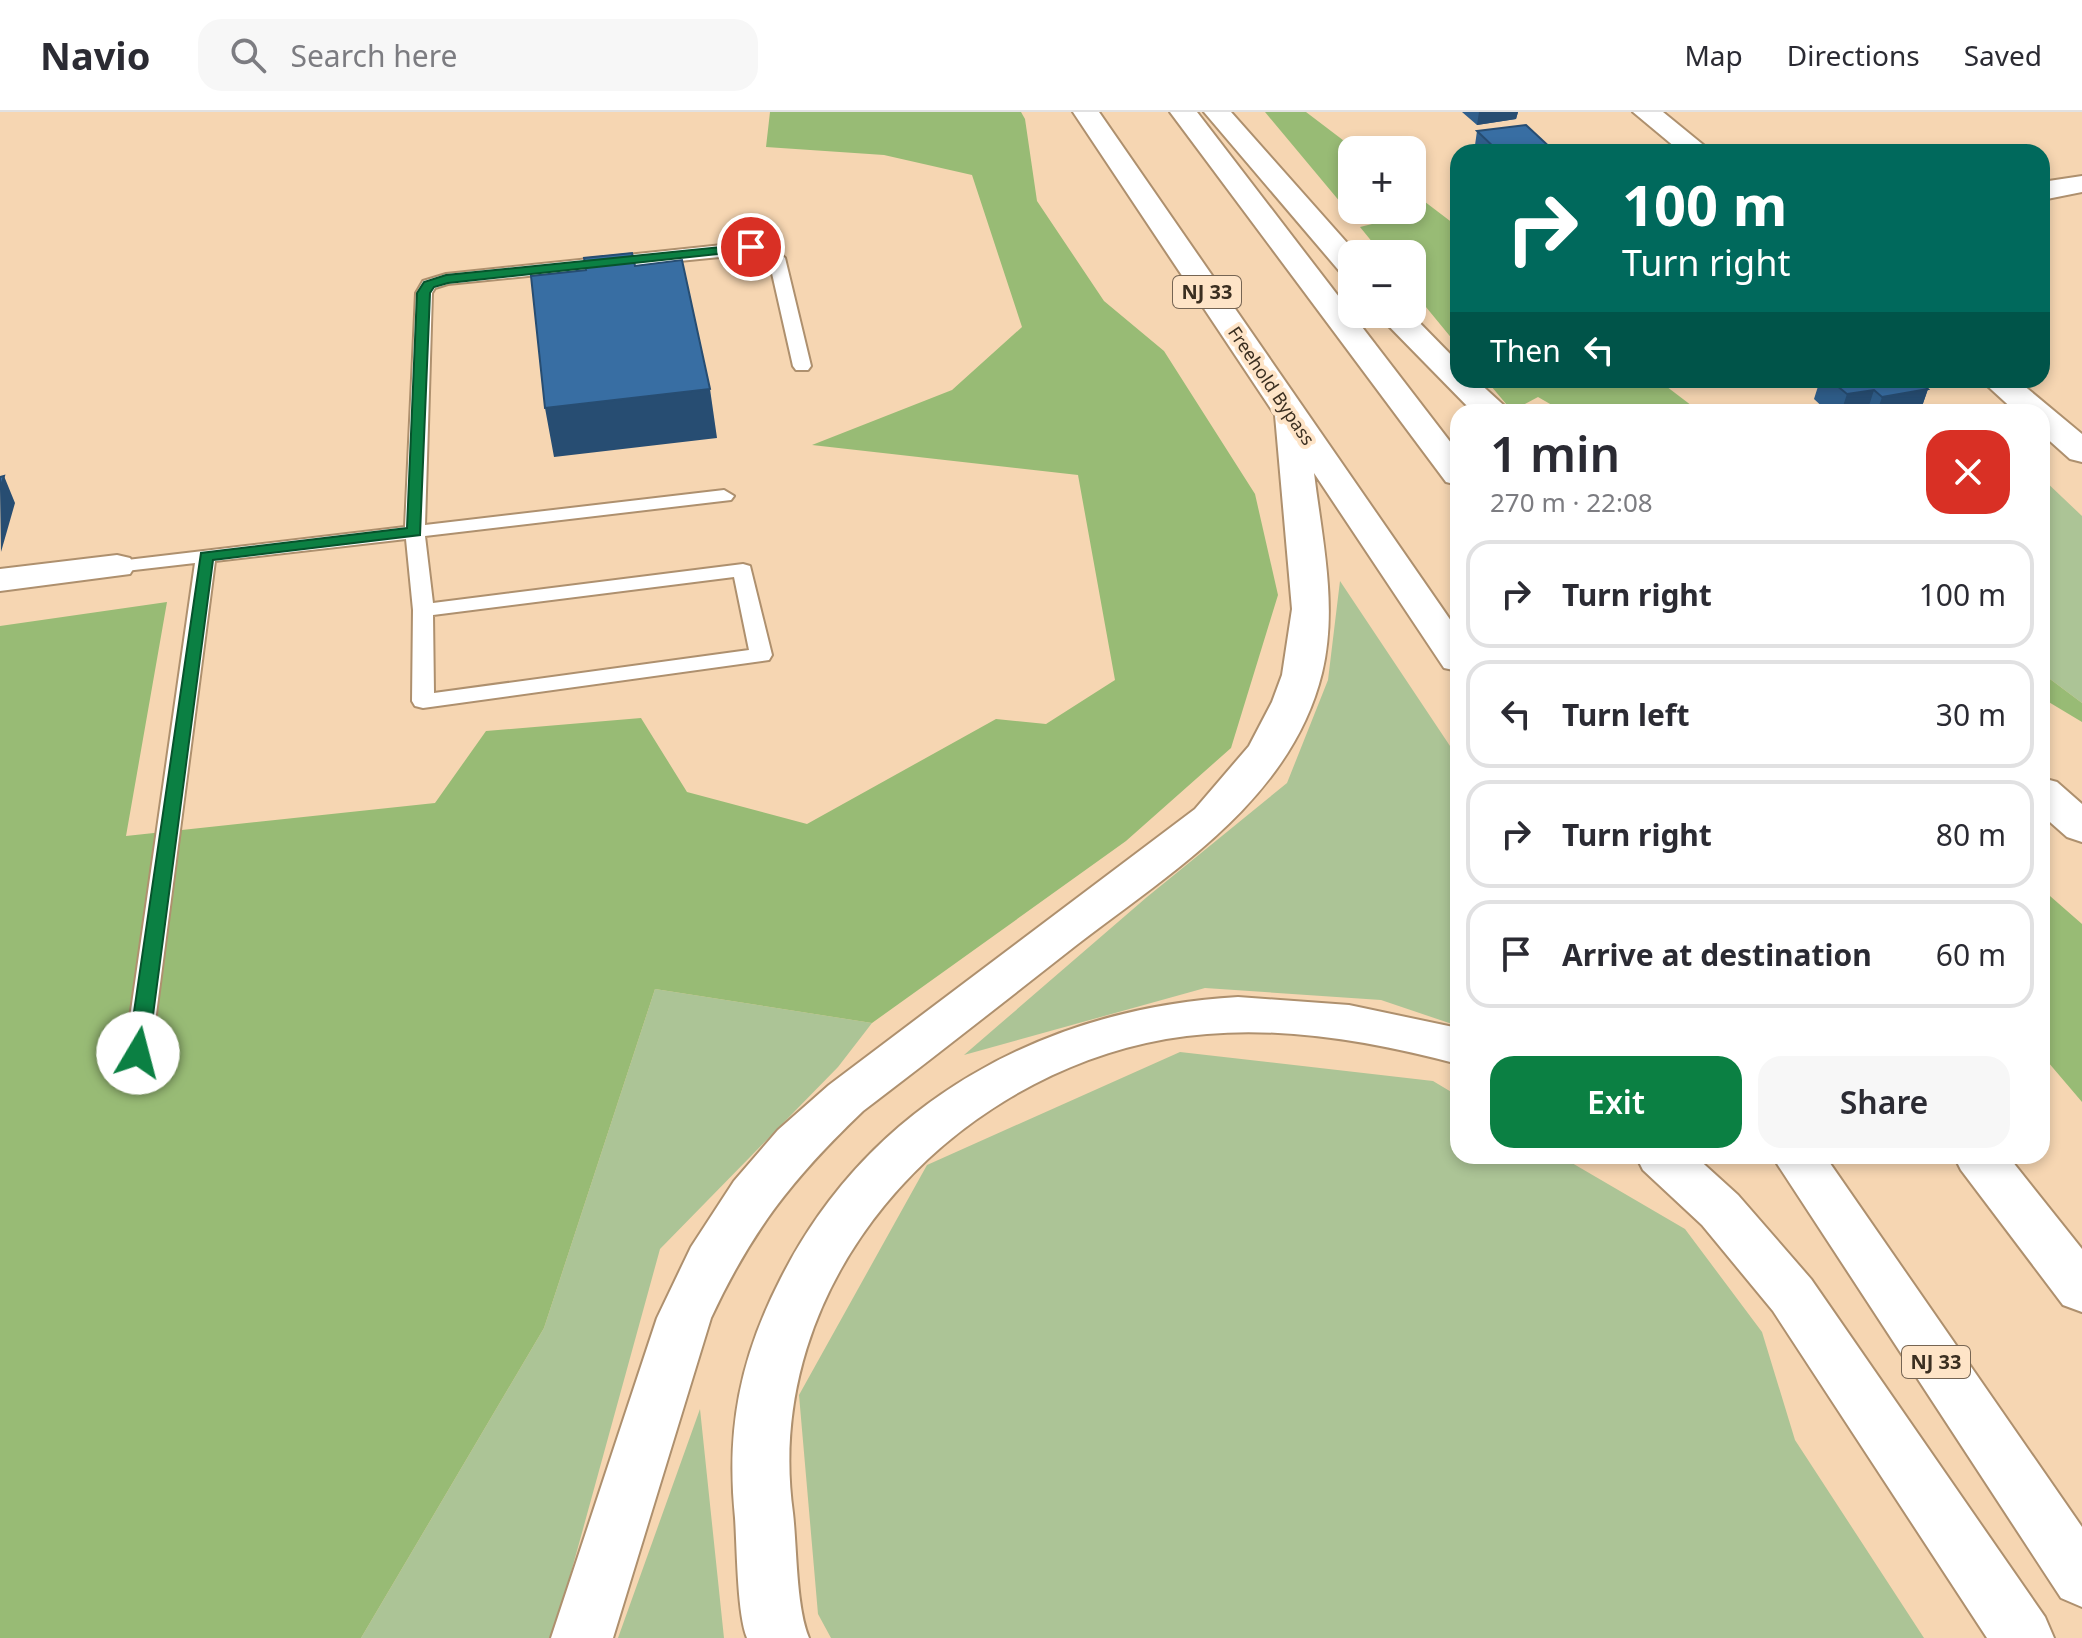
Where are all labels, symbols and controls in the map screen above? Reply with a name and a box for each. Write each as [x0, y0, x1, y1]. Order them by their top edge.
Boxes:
search box [198, 19, 758, 91]
text: Navio [40, 29, 150, 81]
icon: search [226, 33, 270, 77]
text: Search here [290, 35, 457, 76]
text: Map [1684, 36, 1743, 74]
text: Directions [1787, 36, 1920, 74]
text: Saved [1964, 36, 2042, 74]
map controls [1338, 136, 1426, 328]
button: + [1338, 136, 1426, 224]
text: 100 m [1622, 166, 1787, 242]
icon: right [1490, 176, 1594, 280]
pin [717, 213, 785, 281]
icon: arrive [729, 225, 773, 269]
text: Turn right [1622, 238, 1790, 287]
button: − [1338, 240, 1426, 328]
road number: NJ 33 [1173, 276, 1241, 308]
street label: Freehold Bypass [1223, 321, 1320, 450]
icon: left [1577, 328, 1621, 372]
text: Then [1490, 330, 1561, 371]
text: 1 min [1490, 421, 1620, 486]
button: close [1926, 430, 2010, 514]
text: 270 m · 22:08 [1490, 484, 1653, 520]
icon: right [1494, 572, 1538, 616]
text: Turn right [1562, 574, 1712, 615]
text: 100 m [1919, 574, 2006, 615]
icon: left [1494, 692, 1538, 736]
text: Turn left [1562, 694, 1690, 735]
text: 30 m [1936, 694, 2006, 735]
icon: right [1494, 812, 1538, 856]
text: Turn right [1562, 814, 1712, 855]
text: 80 m [1936, 814, 2006, 855]
icon: arrive [1494, 932, 1538, 976]
text: Arrive at destination [1562, 934, 1872, 975]
text: 60 m [1936, 934, 2006, 975]
position arrow [96, 1011, 180, 1095]
button: Exit [1490, 1056, 1742, 1148]
button: Share [1758, 1056, 2010, 1148]
road number: NJ 33 [1902, 1346, 1970, 1378]

